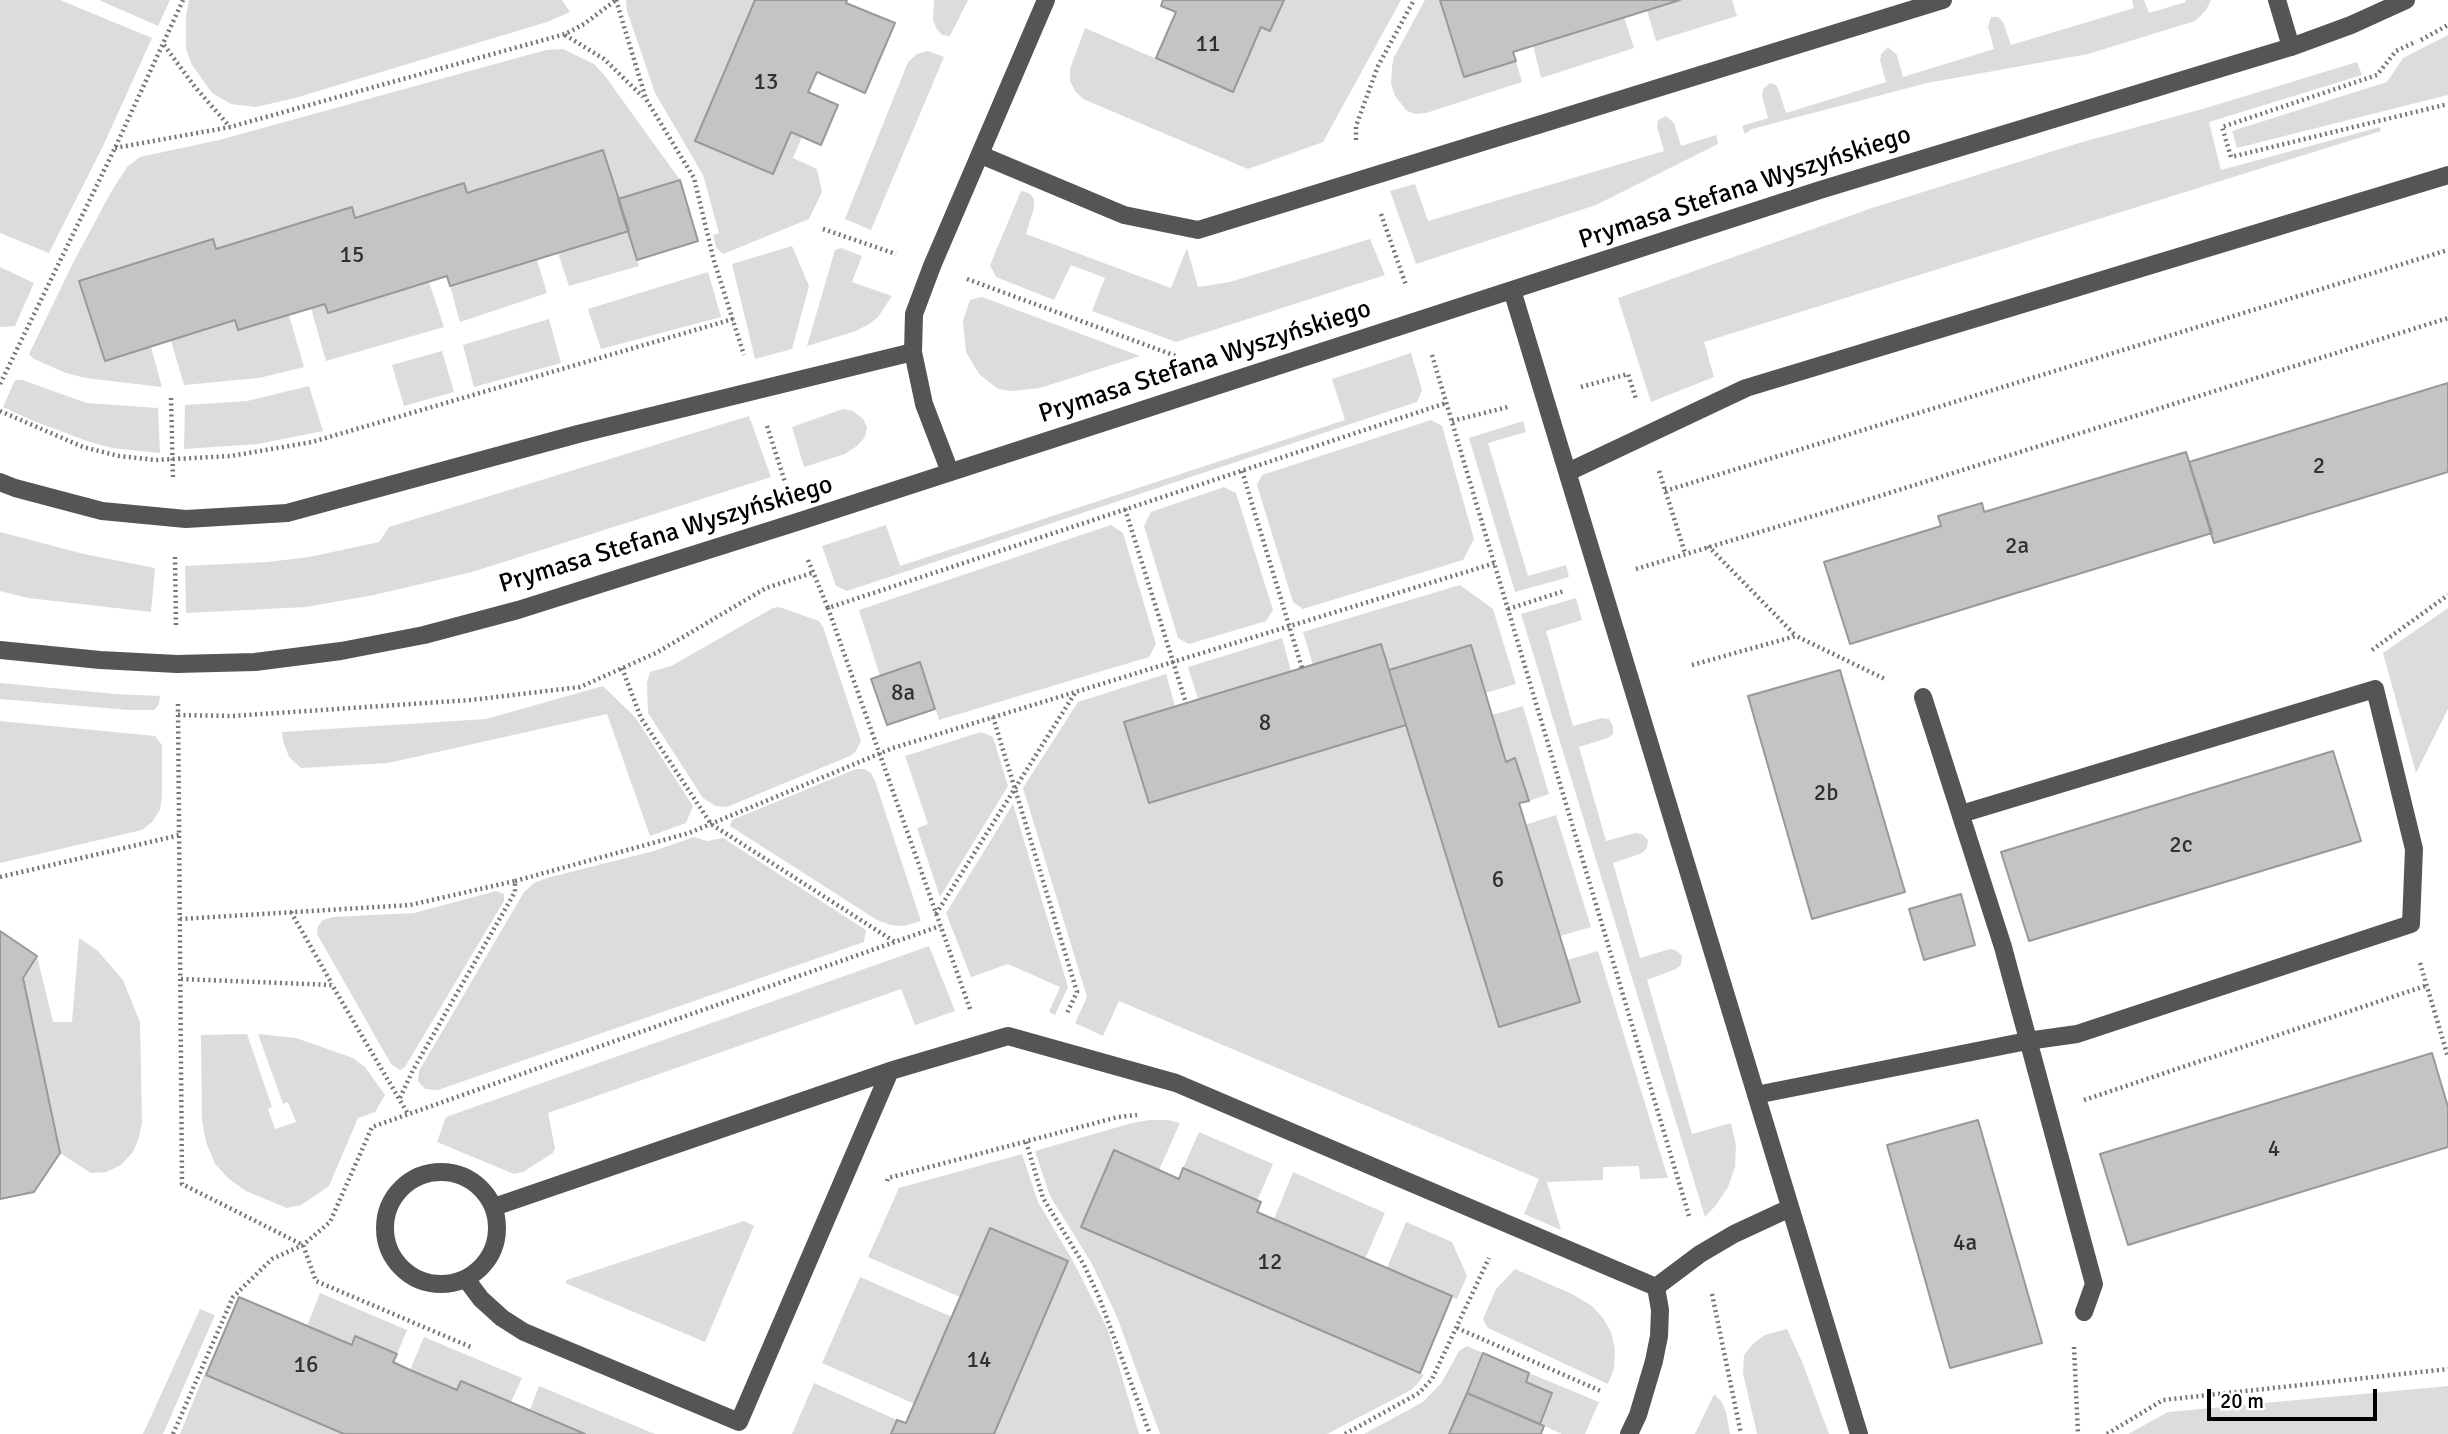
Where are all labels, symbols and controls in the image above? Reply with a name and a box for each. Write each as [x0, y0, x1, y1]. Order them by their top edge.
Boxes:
house number: 11 [1196, 31, 1220, 59]
house number: 13 [754, 69, 778, 97]
street label: Prymasa Stefana Wyszyńskiego [1575, 120, 1915, 256]
house number: 15 [340, 242, 364, 270]
street label: Prymasa Stefana Wyszyńskiego [1035, 294, 1375, 430]
house number: 2 [2313, 453, 2325, 481]
street label: Prymasa Stefana Wyszyńskiego [495, 469, 837, 601]
house number: 2a [2005, 533, 2029, 561]
house number: 8a [891, 680, 915, 708]
house number: 8 [1259, 710, 1271, 738]
house number: 2b [1814, 780, 1838, 808]
house number: 2c [2169, 832, 2193, 860]
house number: 6 [1492, 867, 1504, 895]
house number: 4 [2268, 1136, 2280, 1164]
house number: 4a [1953, 1230, 1977, 1258]
house number: 12 [1258, 1249, 1282, 1277]
house number: 14 [967, 1347, 991, 1375]
house number: 16 [294, 1352, 318, 1380]
scale bar [2210, 1374, 2380, 1418]
text: 20 m [2220, 1388, 2264, 1414]

